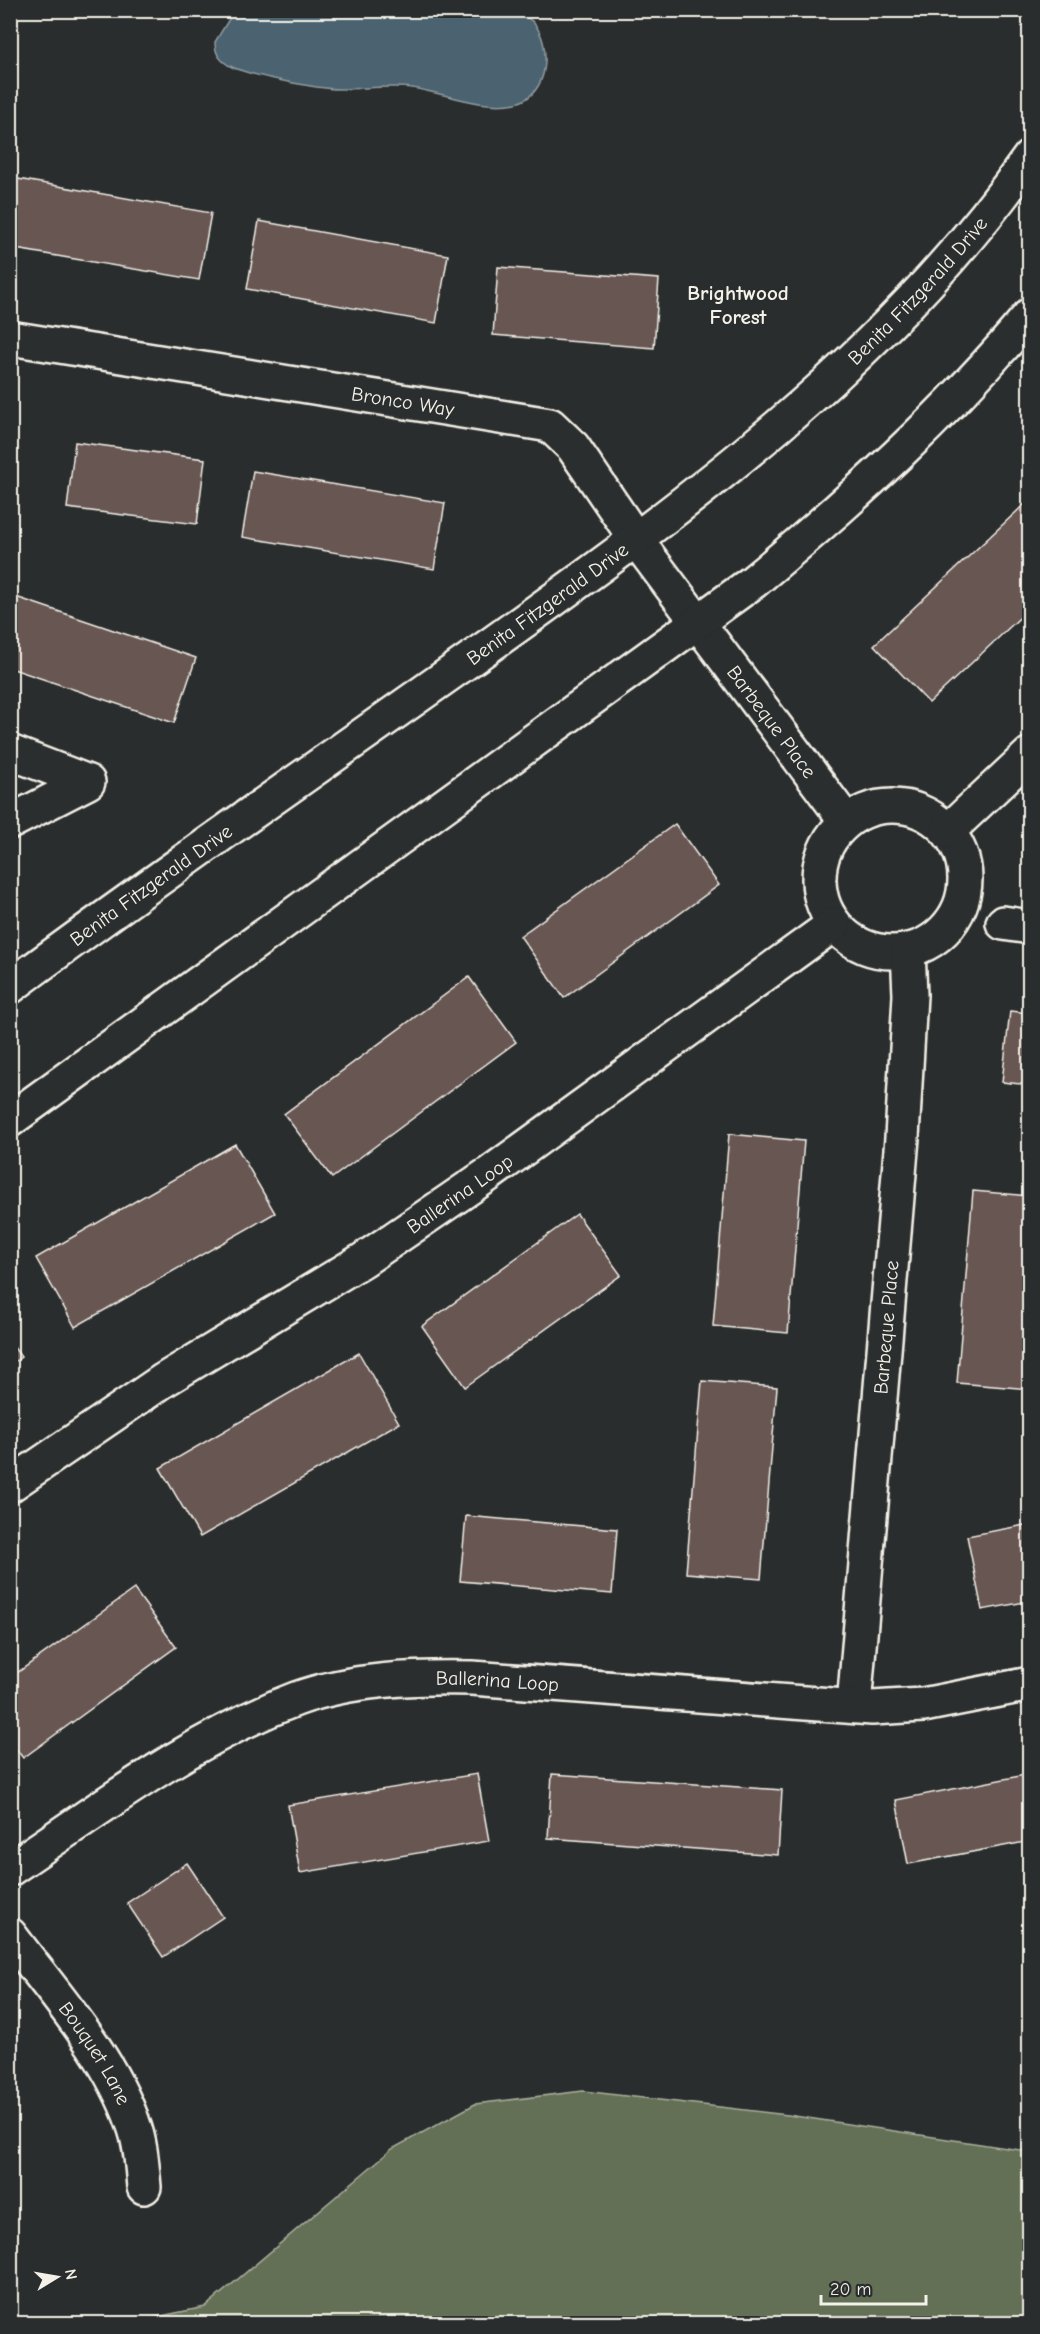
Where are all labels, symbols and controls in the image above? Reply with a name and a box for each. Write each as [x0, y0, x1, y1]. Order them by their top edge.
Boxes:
street label: Benita Fitzgerald Drive [843, 212, 992, 369]
district label: Brightwood Forest [687, 281, 789, 329]
street label: Bronco Way [350, 382, 456, 421]
street label: Benita Fitzgerald Drive [462, 538, 632, 670]
street label: Barbeque Place [722, 661, 821, 782]
street label: Benita Fitzgerald Drive [65, 819, 236, 951]
street label: Ballerina Loop [402, 1149, 517, 1238]
street label: Barbeque Place [869, 1259, 903, 1395]
street label: Ballerina Loop [435, 1666, 560, 1696]
street label: Bouquet Lane [54, 1997, 136, 2108]
north arrow [27, 2247, 87, 2307]
text: N [61, 2267, 81, 2281]
scale bar [821, 2268, 926, 2306]
text: 20 m [830, 2279, 871, 2300]

